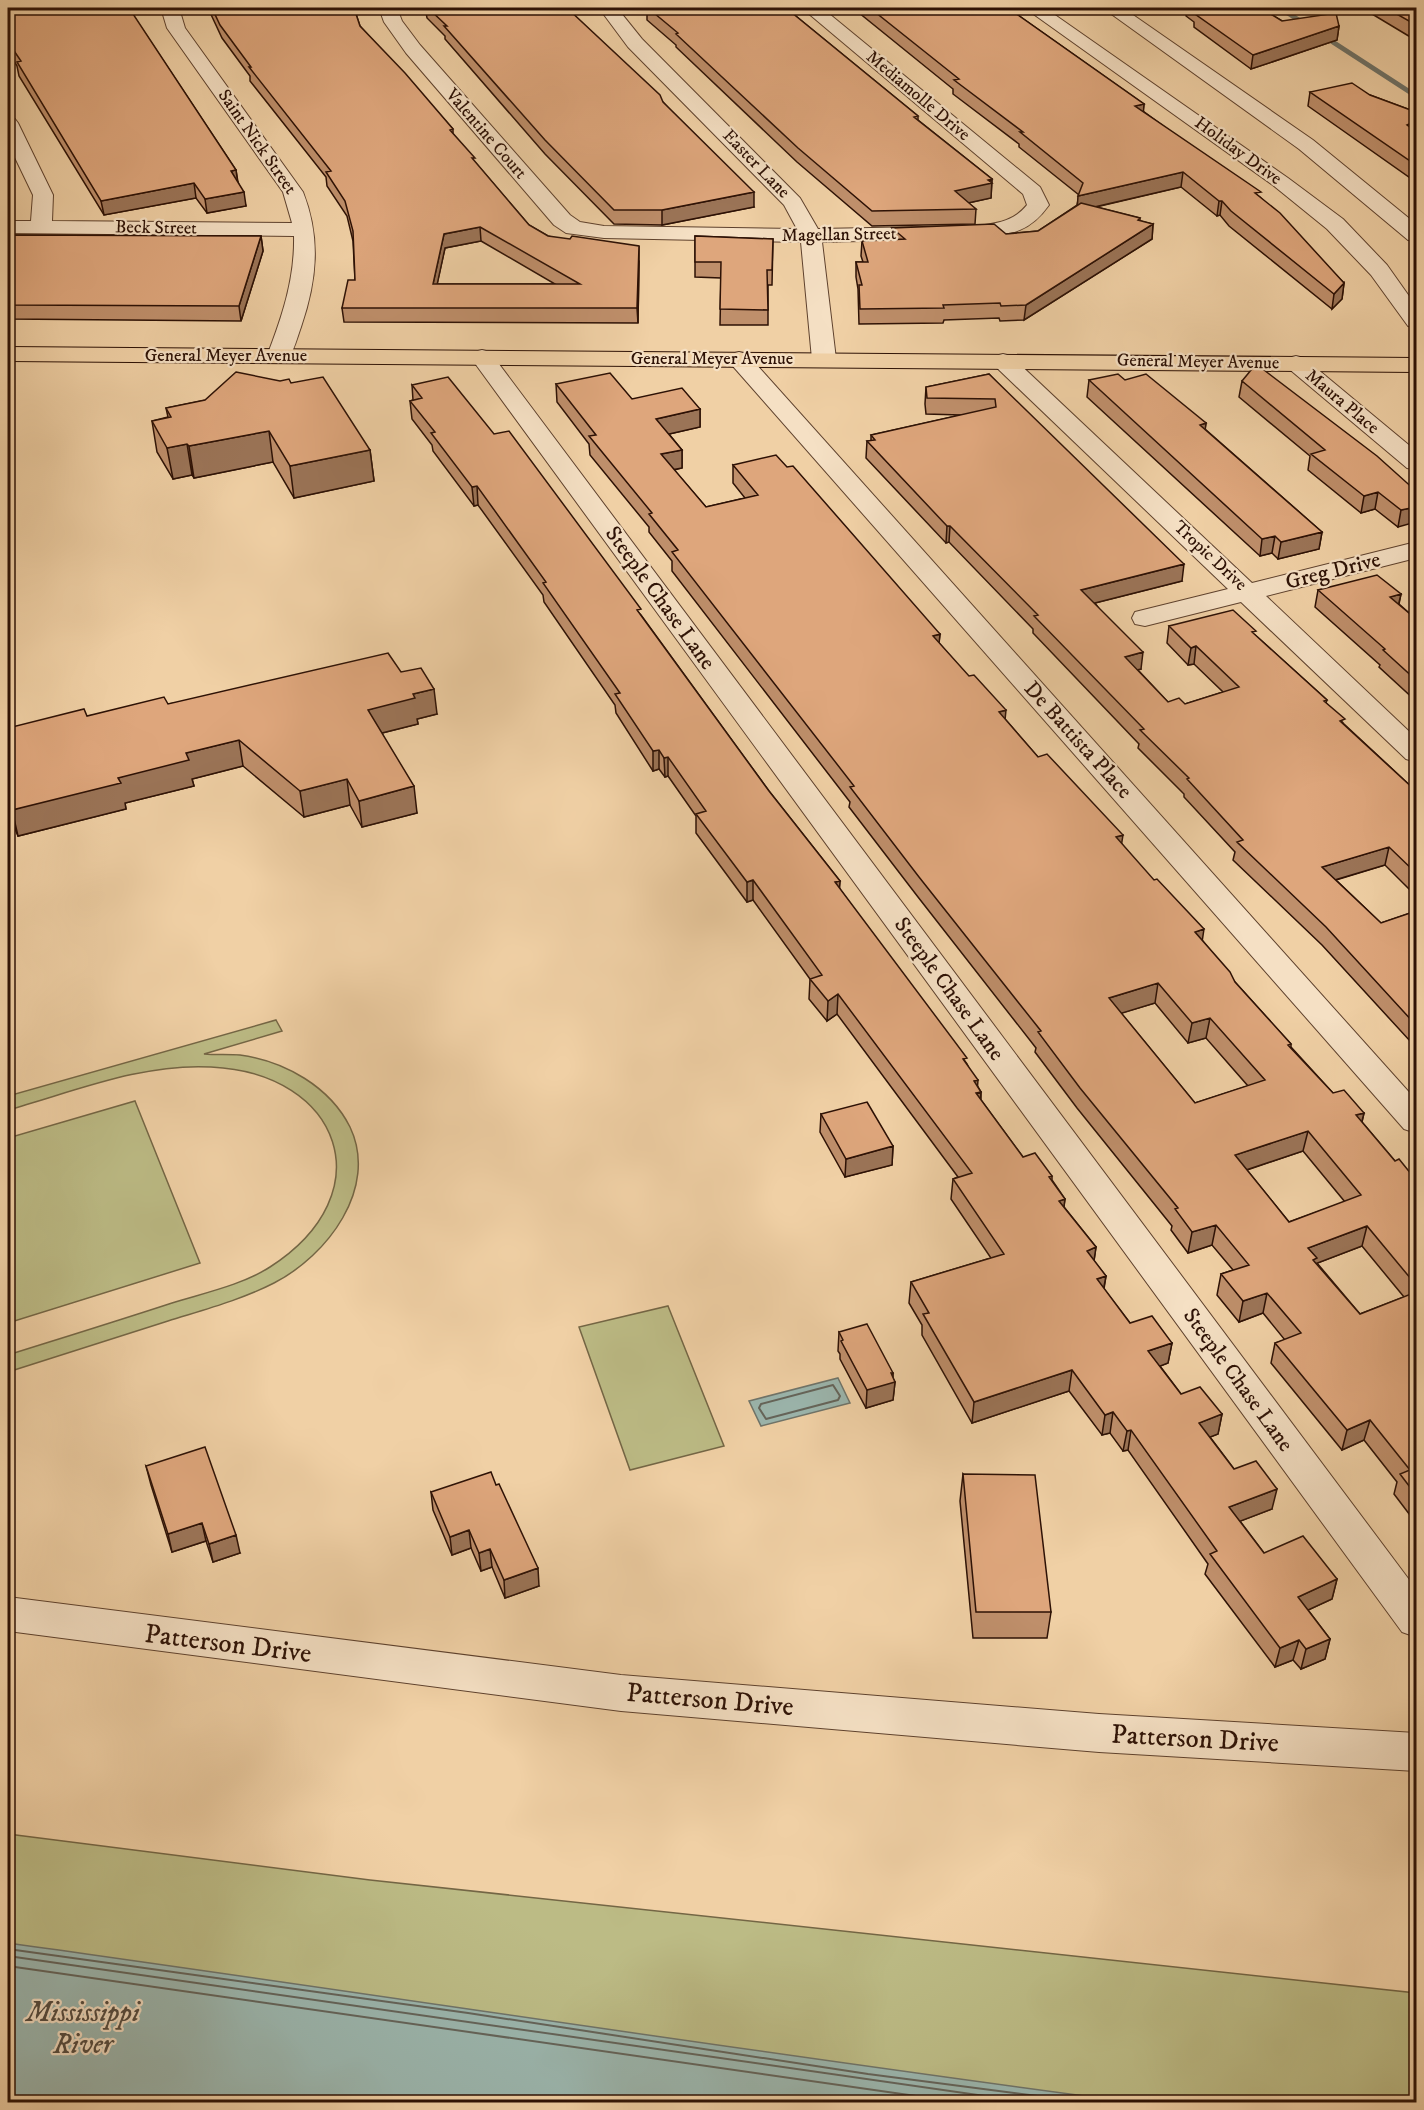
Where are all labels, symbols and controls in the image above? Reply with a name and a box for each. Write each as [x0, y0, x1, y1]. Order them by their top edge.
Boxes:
street label: Mediamolle Drive [861, 46, 975, 146]
street label: Valentine Court [440, 83, 532, 184]
street label: Saint Nick Street [213, 85, 301, 199]
street label: Holiday Drive [1190, 112, 1286, 190]
street label: Easter Lane [718, 125, 794, 203]
street label: Beck Street [115, 216, 197, 240]
street label: Magellan Street [782, 223, 897, 247]
street label: General Meyer Avenue [145, 345, 307, 367]
street label: General Meyer Avenue [631, 348, 793, 370]
street label: General Meyer Avenue [1117, 350, 1279, 374]
street label: Maura Place [1301, 365, 1383, 439]
street label: Tropic Drive [1169, 516, 1251, 596]
street label: Steeple Chase Lane [599, 521, 721, 675]
street label: Greg Drive [1283, 546, 1383, 596]
street label: De Battista Place [1018, 676, 1138, 804]
street label: Steeple Chase Lane [888, 912, 1010, 1066]
street label: Steeple Chase Lane [1177, 1303, 1299, 1457]
street label: Patterson Drive [143, 1617, 313, 1671]
street label: Patterson Drive [625, 1676, 795, 1724]
street label: Patterson Drive [1110, 1718, 1280, 1760]
water label: Mississippi River [24, 1995, 141, 2062]

